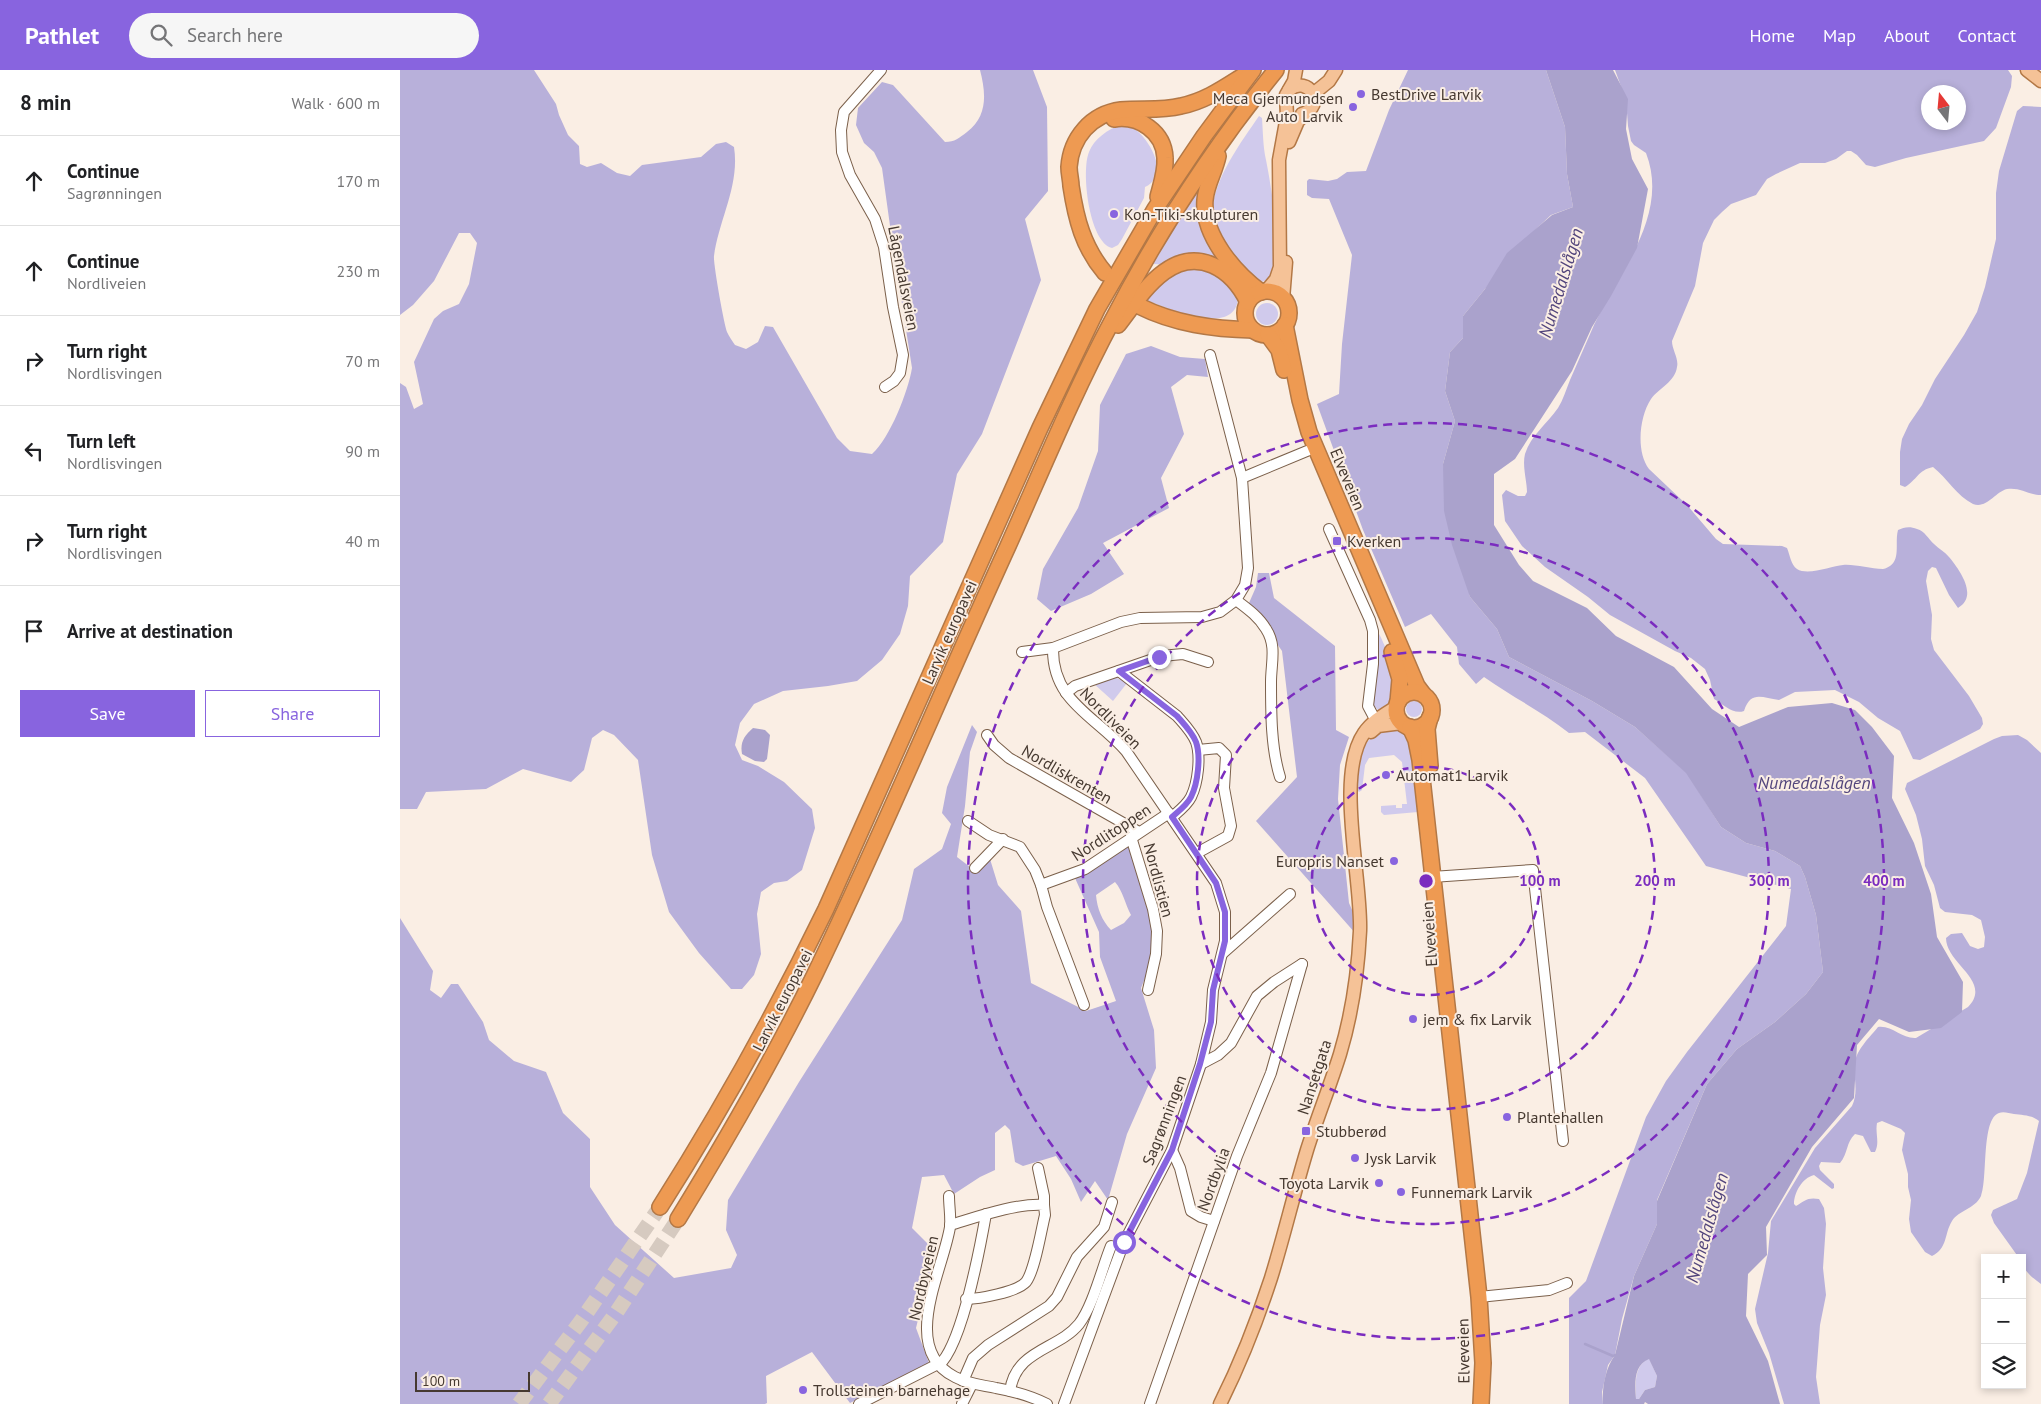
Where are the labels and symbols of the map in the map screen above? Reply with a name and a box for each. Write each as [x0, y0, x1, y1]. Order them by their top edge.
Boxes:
place label: BestDrive Larvik [1371, 84, 1482, 104]
north arrow [1921, 85, 1966, 130]
place label: Meca Gjermundsen Auto Larvik [1213, 88, 1343, 126]
marker: BestDrive Larvik [1355, 88, 1367, 100]
marker: Meca Gjermundsen Auto Larvik [1347, 101, 1359, 113]
place label: Kon-Tiki-skulpturen [1124, 204, 1258, 224]
marker: Kon-Tiki-skulpturen [1108, 208, 1120, 220]
street label: Lågendalsveien [884, 224, 924, 332]
water label: Numedalslågen [1533, 225, 1588, 340]
street label: Elveveien [1326, 445, 1370, 513]
place label: Kverken [1347, 531, 1401, 551]
marker: Kverken [1331, 535, 1343, 547]
street label: Larvik europavei [917, 577, 981, 687]
route end [1148, 646, 1171, 669]
street label: Nordliveien [1076, 683, 1146, 753]
street label: Nordliskrenten [1018, 740, 1116, 808]
place label: Automat1 Larvik [1396, 765, 1508, 785]
marker: Automat1 Larvik [1380, 769, 1392, 781]
water label: Numedalslågen [1757, 771, 1871, 794]
street label: Nordlitoppen [1068, 799, 1154, 865]
street label: Nordlistien [1140, 841, 1178, 919]
place label: Europris Nanset [1276, 851, 1385, 871]
marker: Europris Nanset [1388, 855, 1400, 867]
text: 100 m [1519, 871, 1561, 890]
text: 200 m [1634, 871, 1676, 890]
text: 300 m [1748, 871, 1790, 890]
text: 400 m [1863, 871, 1905, 890]
centre of rings [1417, 872, 1435, 890]
street label: Elveveien [1417, 901, 1441, 967]
street label: Larvik europavei [748, 946, 816, 1054]
place label: jem & fix Larvik [1423, 1009, 1532, 1029]
marker: jem & fix Larvik [1407, 1013, 1419, 1025]
street label: Nansetgata [1293, 1037, 1335, 1117]
street label: Sagrønningen [1138, 1072, 1190, 1168]
place label: Plantehallen [1517, 1107, 1604, 1127]
marker: Plantehallen [1501, 1111, 1513, 1123]
place label: Stubberød [1316, 1121, 1387, 1141]
marker: Stubberød [1300, 1125, 1312, 1137]
street label: Nordbylia [1192, 1144, 1234, 1214]
place label: Jysk Larvik [1364, 1148, 1437, 1168]
marker: Jysk Larvik [1349, 1152, 1361, 1164]
water label: Numedalslågen [1680, 1170, 1733, 1285]
place label: Toyota Larvik [1279, 1173, 1369, 1193]
marker: Toyota Larvik [1373, 1177, 1385, 1189]
place label: Funnemark Larvik [1411, 1182, 1533, 1202]
marker: Funnemark Larvik [1395, 1186, 1407, 1198]
route start [1113, 1231, 1136, 1254]
street label: Nordbyveien [904, 1234, 942, 1322]
street label: Elveveien [1452, 1318, 1474, 1384]
scale bar [415, 1369, 530, 1392]
place label: Trollsteinen barnehage [813, 1380, 970, 1400]
marker: Trollsteinen barnehage [797, 1384, 809, 1396]

